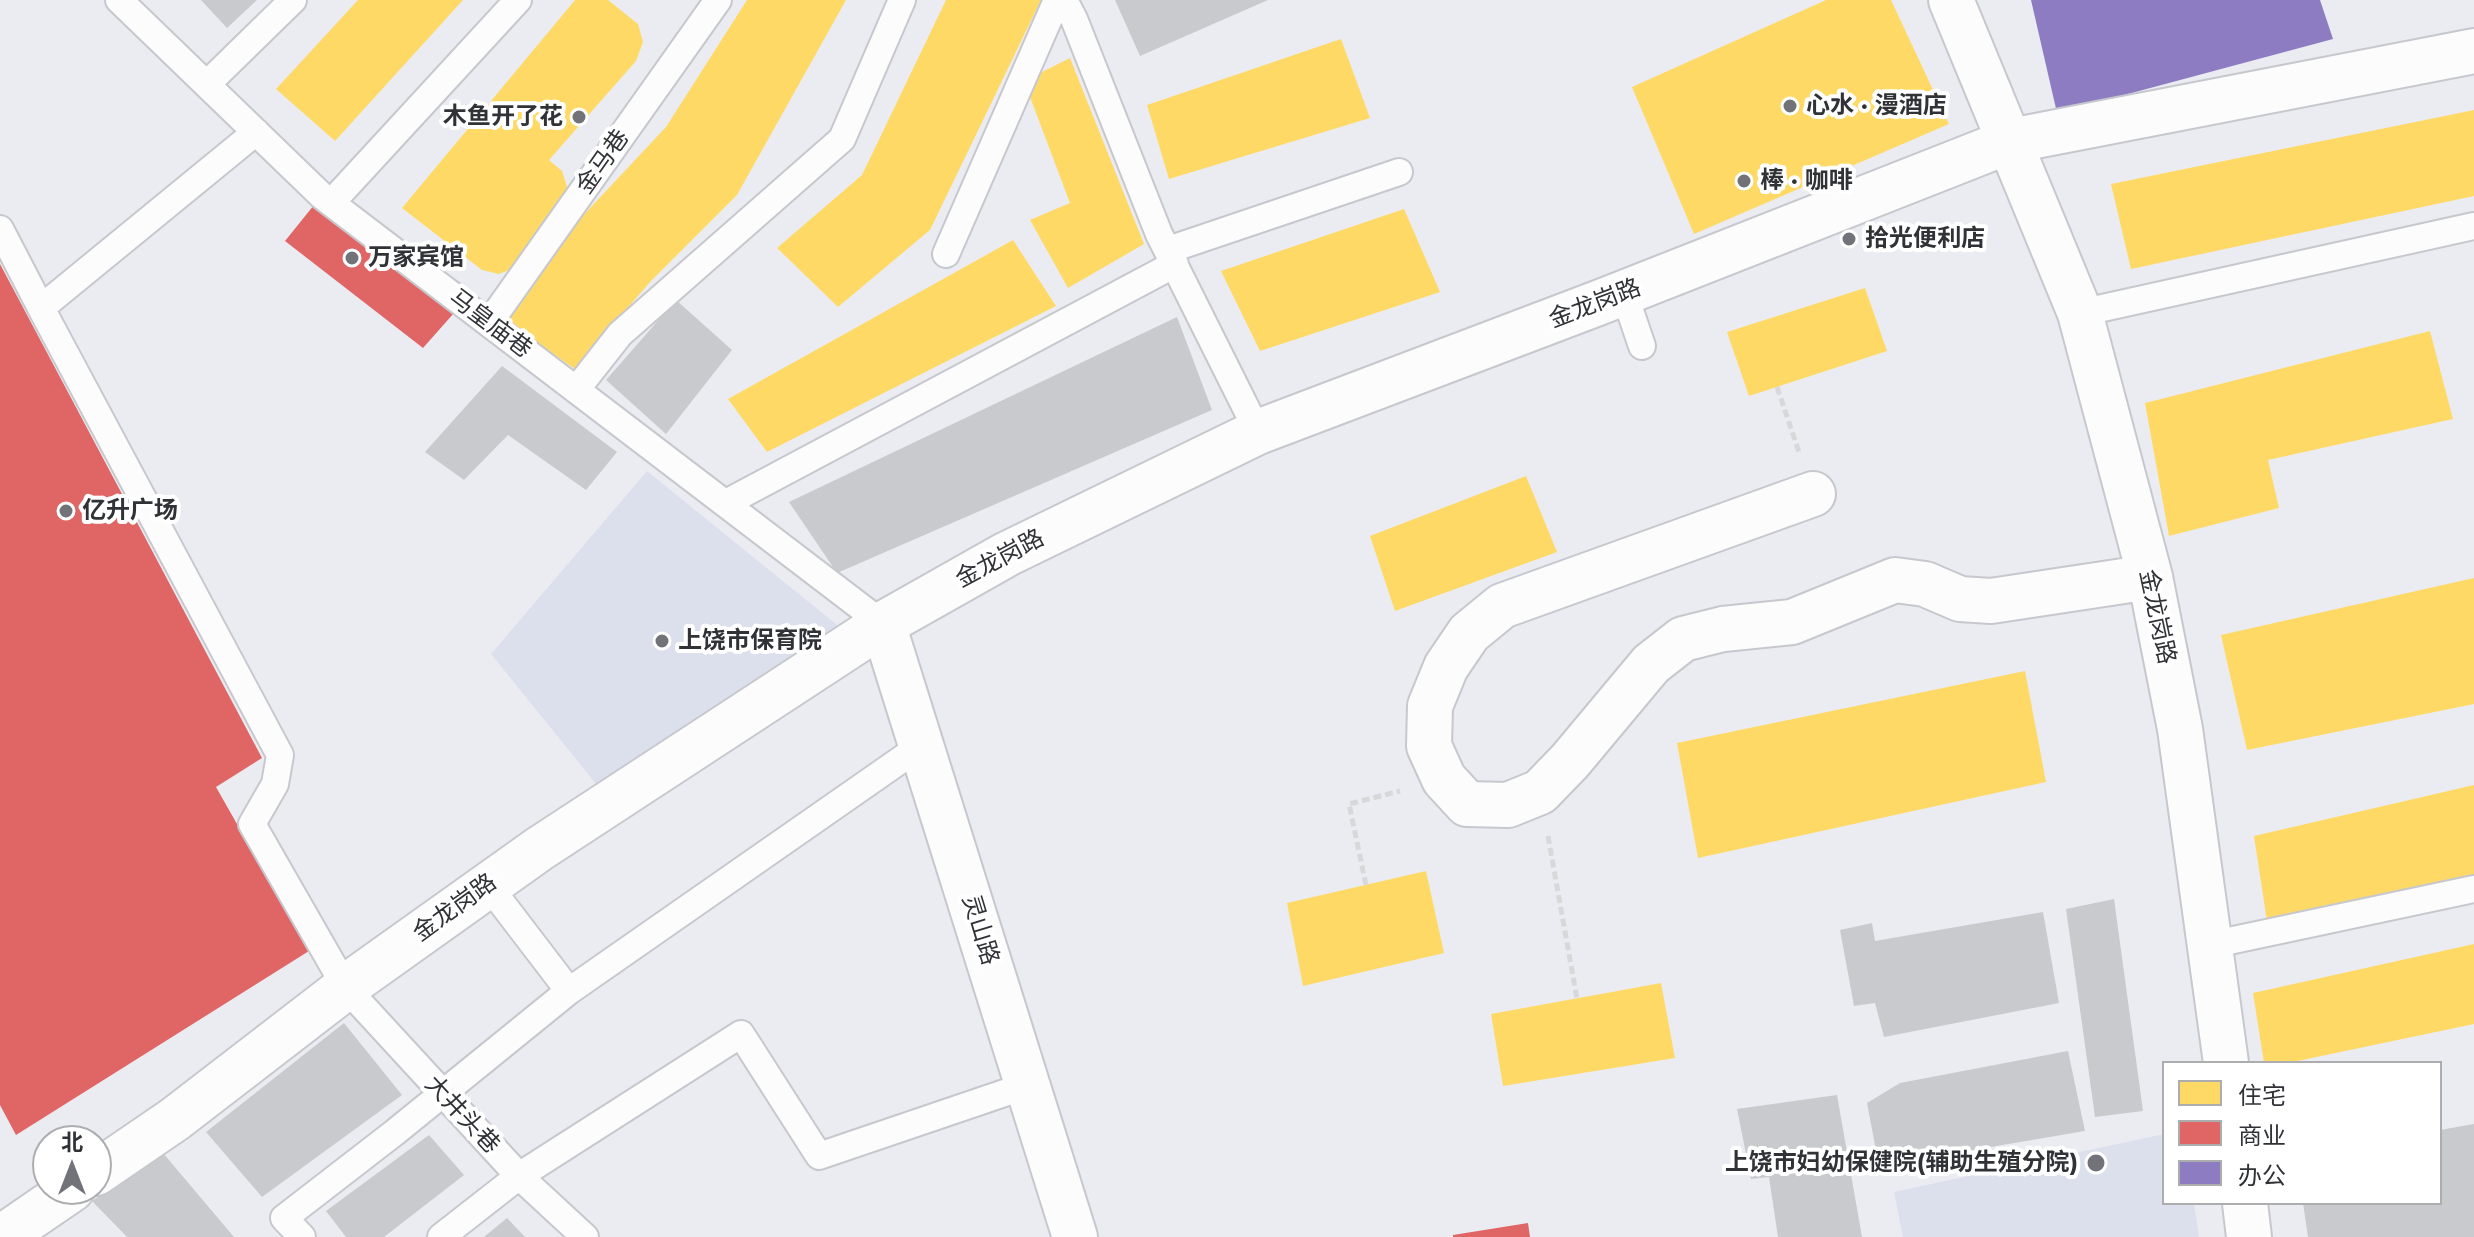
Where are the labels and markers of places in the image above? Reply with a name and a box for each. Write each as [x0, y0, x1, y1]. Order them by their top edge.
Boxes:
place label: 心水 · 漫酒店 [1806, 92, 1947, 120]
marker: 心水 · 漫酒店 [1781, 97, 1799, 115]
place label: 木鱼开了花 [443, 103, 563, 131]
marker: 木鱼开了花 [570, 108, 588, 126]
place label: 棒 · 咖啡 [1760, 167, 1853, 195]
marker: 棒 · 咖啡 [1735, 172, 1753, 190]
place label: 拾光便利店 [1865, 225, 1985, 253]
marker: 拾光便利店 [1840, 230, 1858, 248]
place label: 万家宾馆 [368, 244, 464, 272]
marker: 万家宾馆 [343, 249, 361, 267]
place label: 亿升广场 [82, 497, 178, 525]
marker: 亿升广场 [57, 502, 75, 520]
place label: 上饶市保育院 [678, 627, 822, 655]
marker: 上饶市保育院 [653, 632, 671, 650]
place label: 上饶市妇幼保健院(辅助生殖分院) [1725, 1149, 2078, 1177]
marker: 上饶市妇幼保健院(辅助生殖分院) [2085, 1152, 2107, 1174]

